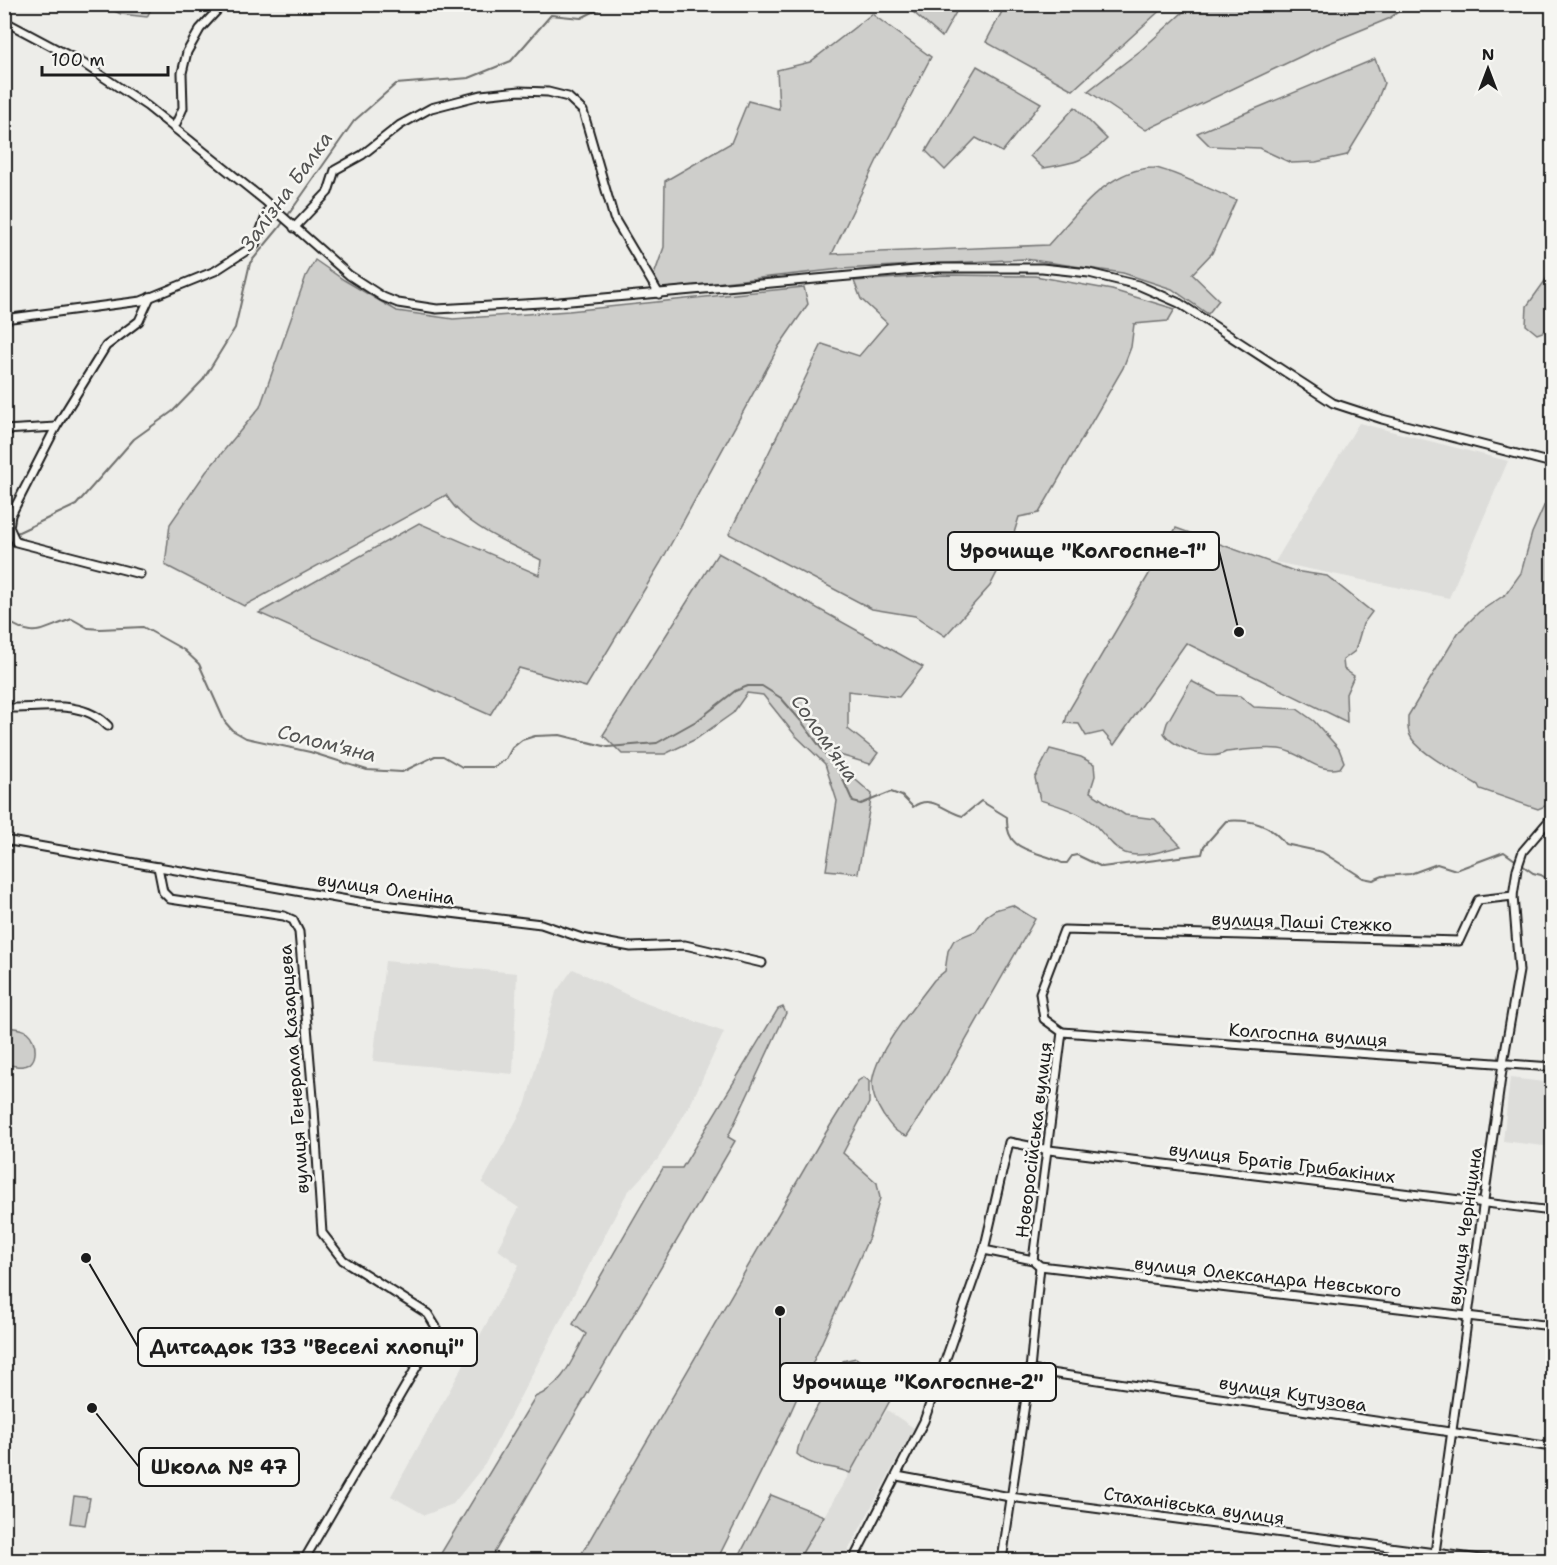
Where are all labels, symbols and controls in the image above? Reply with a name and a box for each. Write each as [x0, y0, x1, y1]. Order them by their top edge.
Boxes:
scale bar [42, 39, 168, 77]
north arrow [1458, 39, 1518, 99]
text: N [1482, 44, 1494, 65]
text: 100 m [51, 48, 105, 72]
water label: Залізна Балка [234, 126, 338, 256]
callout: Урочище "Колгоспне-1" [948, 532, 1219, 570]
text: Урочище "Колгоспне-1" [960, 538, 1206, 564]
water label: Солом'яна [785, 689, 865, 787]
water label: Солом'яна [275, 718, 379, 768]
street label: вулиця Оленіна [316, 867, 456, 911]
street label: вулиця Паші Стежко [1211, 907, 1393, 937]
street label: вулиця Генерала Казарцева [273, 943, 315, 1195]
street label: Колгоспна вулиця [1228, 1017, 1388, 1053]
street label: Новоросійська вулиця [1010, 1041, 1058, 1239]
street label: вулиця Братів Грибакіних [1168, 1137, 1396, 1189]
street label: вулиця Черніцина [1442, 1145, 1488, 1307]
street label: вулиця Олександра Невського [1133, 1251, 1403, 1303]
callout: Дитсадок 133 "Веселі хлопці" [138, 1328, 477, 1366]
text: Дитсадок 133 "Веселі хлопці" [150, 1334, 464, 1360]
callout: Урочище "Колгоспне-2" [780, 1363, 1056, 1401]
text: Урочище "Колгоспне-2" [792, 1369, 1044, 1395]
street label: вулиця Кутузова [1217, 1370, 1369, 1418]
callout: Школа № 47 [139, 1448, 299, 1486]
text: Школа № 47 [151, 1454, 287, 1480]
street label: Стаханівська вулиця [1102, 1481, 1286, 1531]

